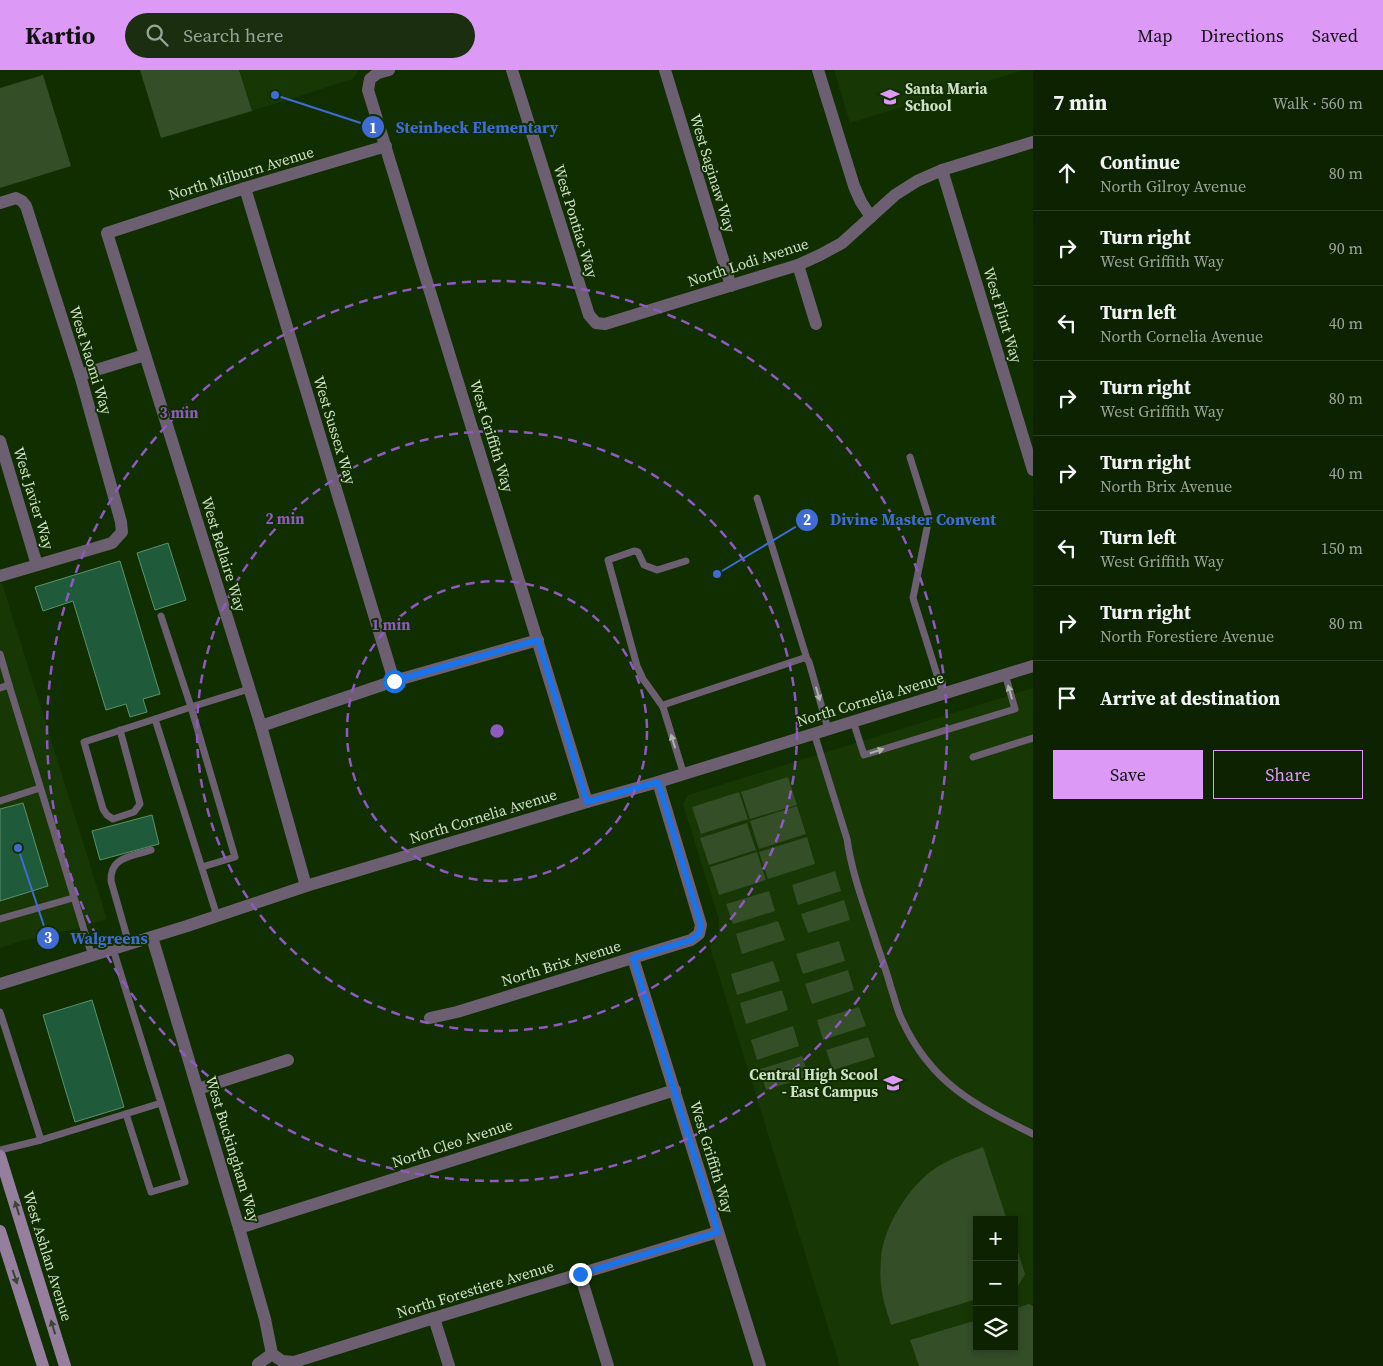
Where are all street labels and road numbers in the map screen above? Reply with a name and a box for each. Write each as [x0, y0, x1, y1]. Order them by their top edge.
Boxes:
street label: West Saginaw Way [685, 111, 741, 235]
street label: North Milburn Avenue [166, 141, 317, 205]
street label: West Pontiac Way [549, 162, 603, 281]
street label: North Lodi Avenue [685, 232, 811, 291]
street label: West Flint Way [978, 265, 1028, 366]
street label: West Naomi Way [65, 303, 118, 417]
street label: West Sussex Way [309, 373, 362, 487]
street label: West Griffith Way [465, 377, 519, 495]
street label: West Javier Way [8, 444, 60, 552]
street label: West Bellaire Way [197, 494, 252, 614]
street label: North Cornelia Avenue [794, 666, 947, 731]
street label: North Cornelia Avenue [407, 783, 560, 848]
street label: North Brix Avenue [499, 935, 624, 991]
street label: West Buckingham Way [201, 1073, 265, 1225]
street label: West Griffith Way [685, 1098, 739, 1216]
street label: North Cleo Avenue [389, 1113, 515, 1172]
street label: West Ashlan Avenue [18, 1188, 78, 1324]
street label: North Forestiere Avenue [394, 1255, 557, 1323]

